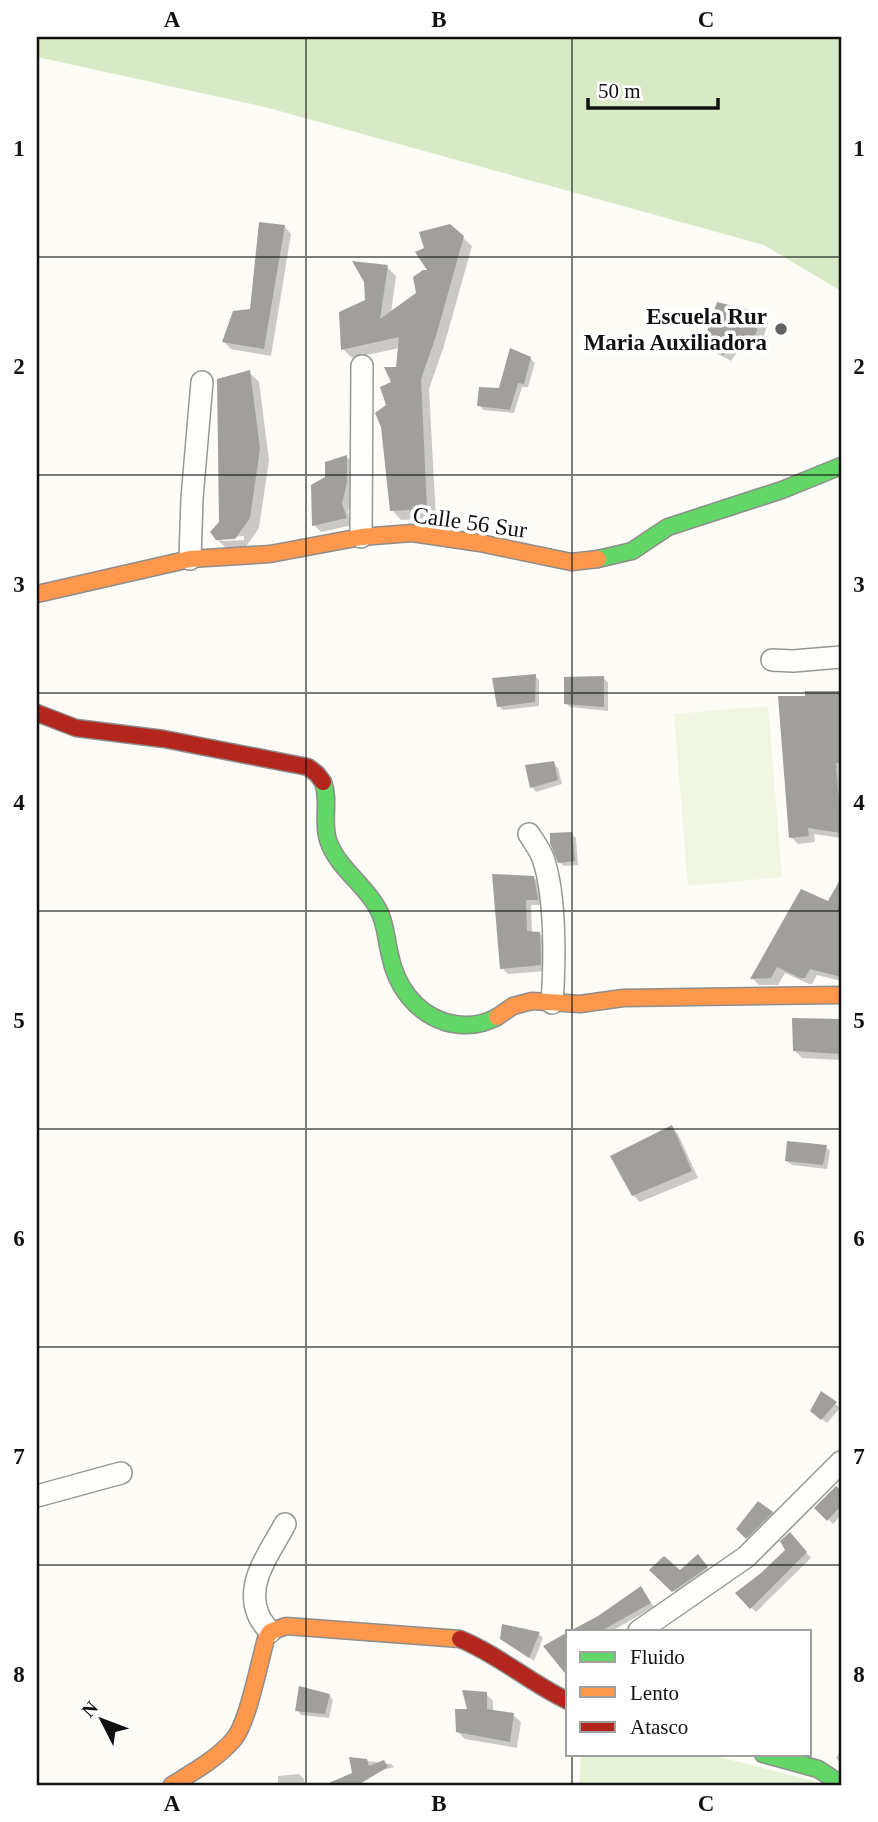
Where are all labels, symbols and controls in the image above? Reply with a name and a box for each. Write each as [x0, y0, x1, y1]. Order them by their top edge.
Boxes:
text: A [164, 7, 181, 32]
text: B [431, 7, 447, 32]
text: C [698, 7, 714, 32]
scale bar [588, 66, 717, 110]
text: 50 m [598, 79, 641, 103]
text: 1 [13, 136, 25, 161]
text: 1 [853, 136, 865, 161]
place label: Escuela Rur Maria Auxiliadora [584, 304, 767, 355]
marker: Escuela Rur Maria Auxiliadora [773, 321, 789, 337]
text: 2 [13, 354, 25, 379]
text: 2 [853, 354, 865, 379]
street label: Calle 56 Sur [411, 502, 529, 543]
text: 3 [13, 572, 25, 597]
text: 3 [853, 572, 865, 597]
text: 4 [13, 790, 25, 815]
text: 4 [853, 790, 865, 815]
text: 5 [13, 1008, 25, 1033]
text: 5 [853, 1008, 865, 1033]
text: 6 [13, 1226, 25, 1251]
text: 6 [853, 1226, 865, 1251]
text: 7 [13, 1444, 25, 1469]
text: 7 [853, 1444, 865, 1469]
legend [566, 1630, 812, 1756]
text: Fluido [630, 1645, 685, 1669]
text: 8 [13, 1662, 25, 1687]
text: 8 [853, 1662, 865, 1687]
text: Lento [630, 1681, 679, 1705]
north arrow [66, 1686, 136, 1756]
text: N [77, 1697, 102, 1721]
text: Atasco [630, 1715, 688, 1739]
text: A [164, 1791, 181, 1816]
text: B [431, 1791, 447, 1816]
text: C [698, 1791, 714, 1816]

